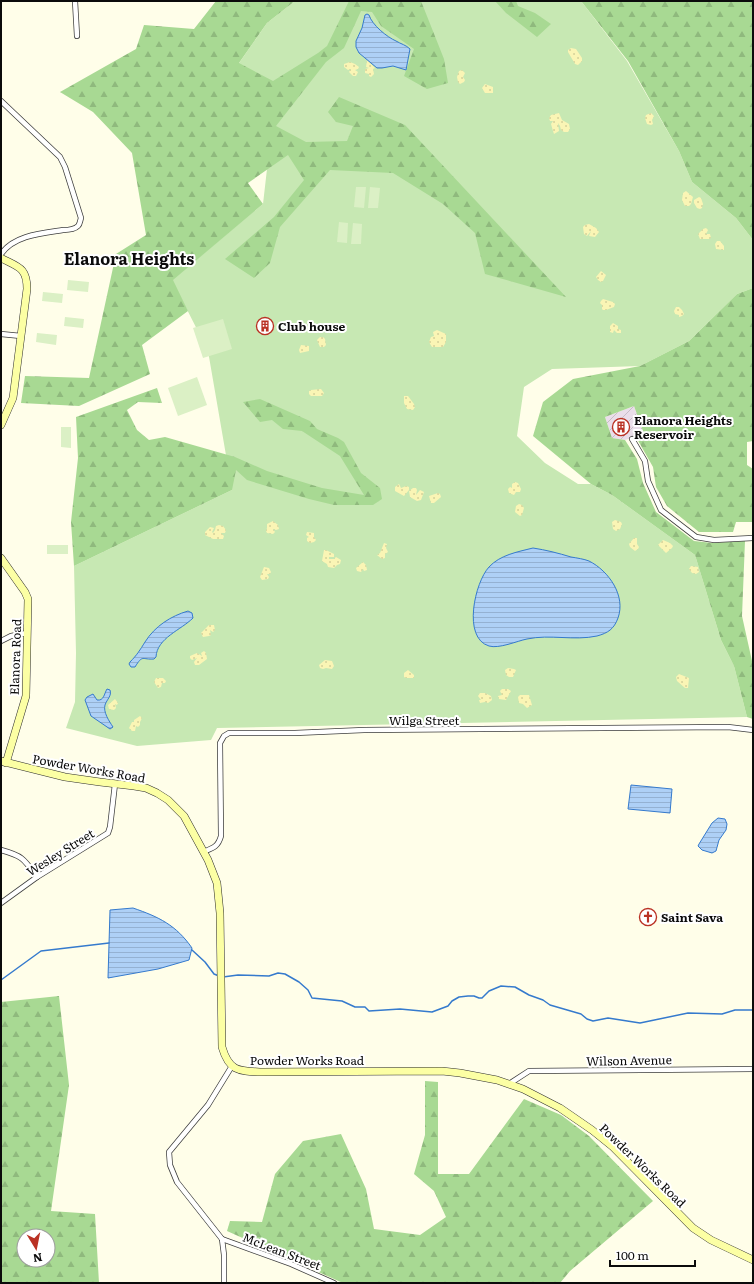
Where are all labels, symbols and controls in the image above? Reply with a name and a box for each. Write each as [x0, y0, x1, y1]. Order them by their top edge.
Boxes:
district label: Elanora Heights [64, 246, 194, 270]
building icon: Club house [255, 316, 275, 336]
place label: Club house [278, 317, 345, 335]
place label: Elanora Heights Reservoir [634, 411, 732, 443]
building icon: Elanora Heights Reservoir [611, 417, 631, 437]
street label: Elanora Road [5, 618, 25, 695]
street label: Wilga Street [389, 711, 459, 729]
street label: Powder Works Road [31, 749, 147, 787]
street label: Wesley Street [23, 824, 98, 880]
church icon: Saint Sava [638, 907, 658, 927]
place label: Saint Sava [661, 908, 723, 926]
street label: Wilson Avenue [586, 1050, 672, 1070]
street label: Powder Works Road [250, 1051, 365, 1069]
street label: Powder Works Road [596, 1119, 691, 1212]
north arrow [16, 1228, 56, 1268]
street label: McLean Street [240, 1228, 324, 1274]
scale bar [610, 1242, 695, 1268]
text: 100 m [616, 1246, 649, 1264]
text: N [32, 1250, 44, 1268]

